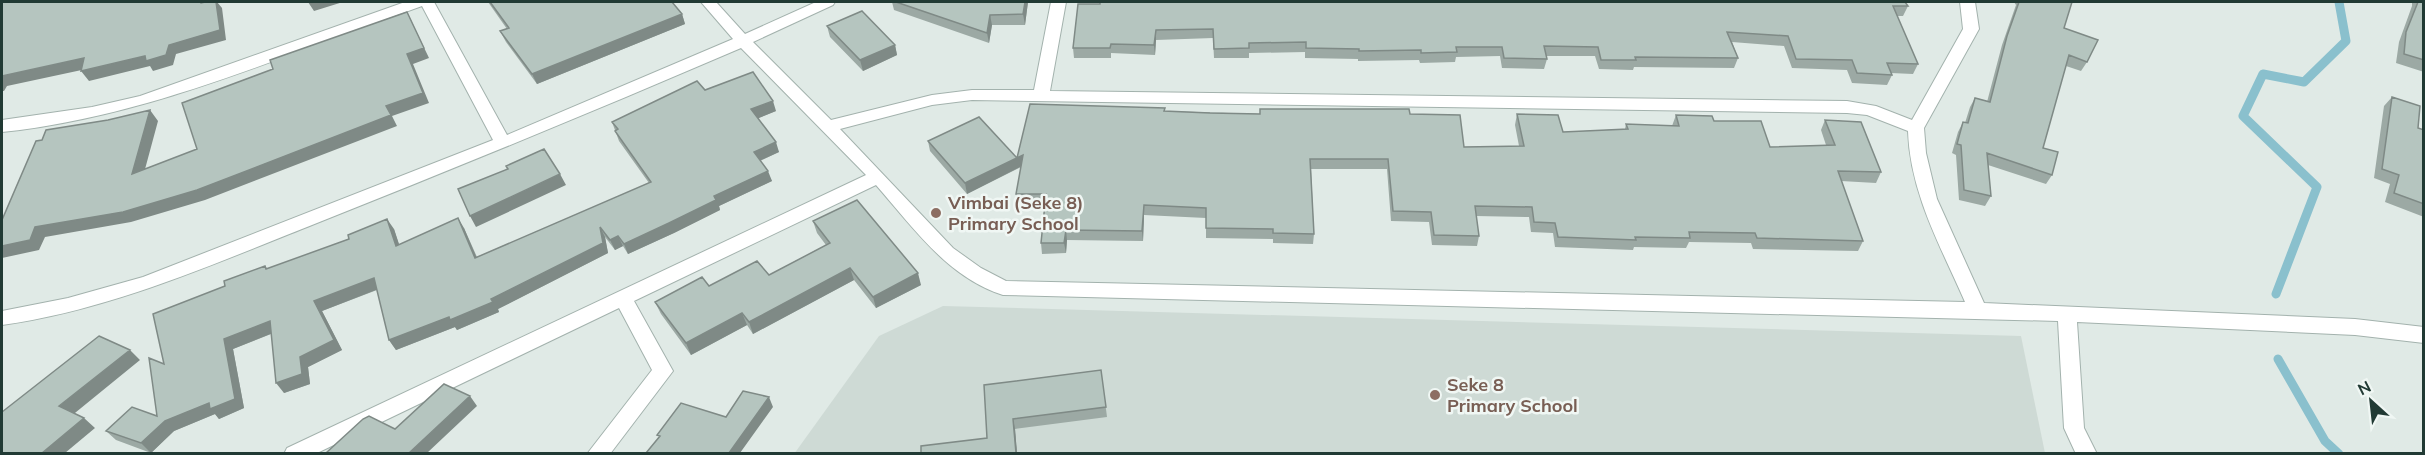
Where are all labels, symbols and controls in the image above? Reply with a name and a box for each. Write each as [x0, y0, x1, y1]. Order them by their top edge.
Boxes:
place label: Vimbai (Seke 8) Primary School [947, 191, 1083, 235]
marker: Vimbai (Seke 8) Primary School [929, 206, 943, 220]
north arrow [2341, 371, 2401, 431]
place label: Seke 8 Primary School [1447, 373, 1578, 417]
text: N [2354, 376, 2374, 399]
marker: Seke 8 Primary School [1428, 388, 1442, 402]

